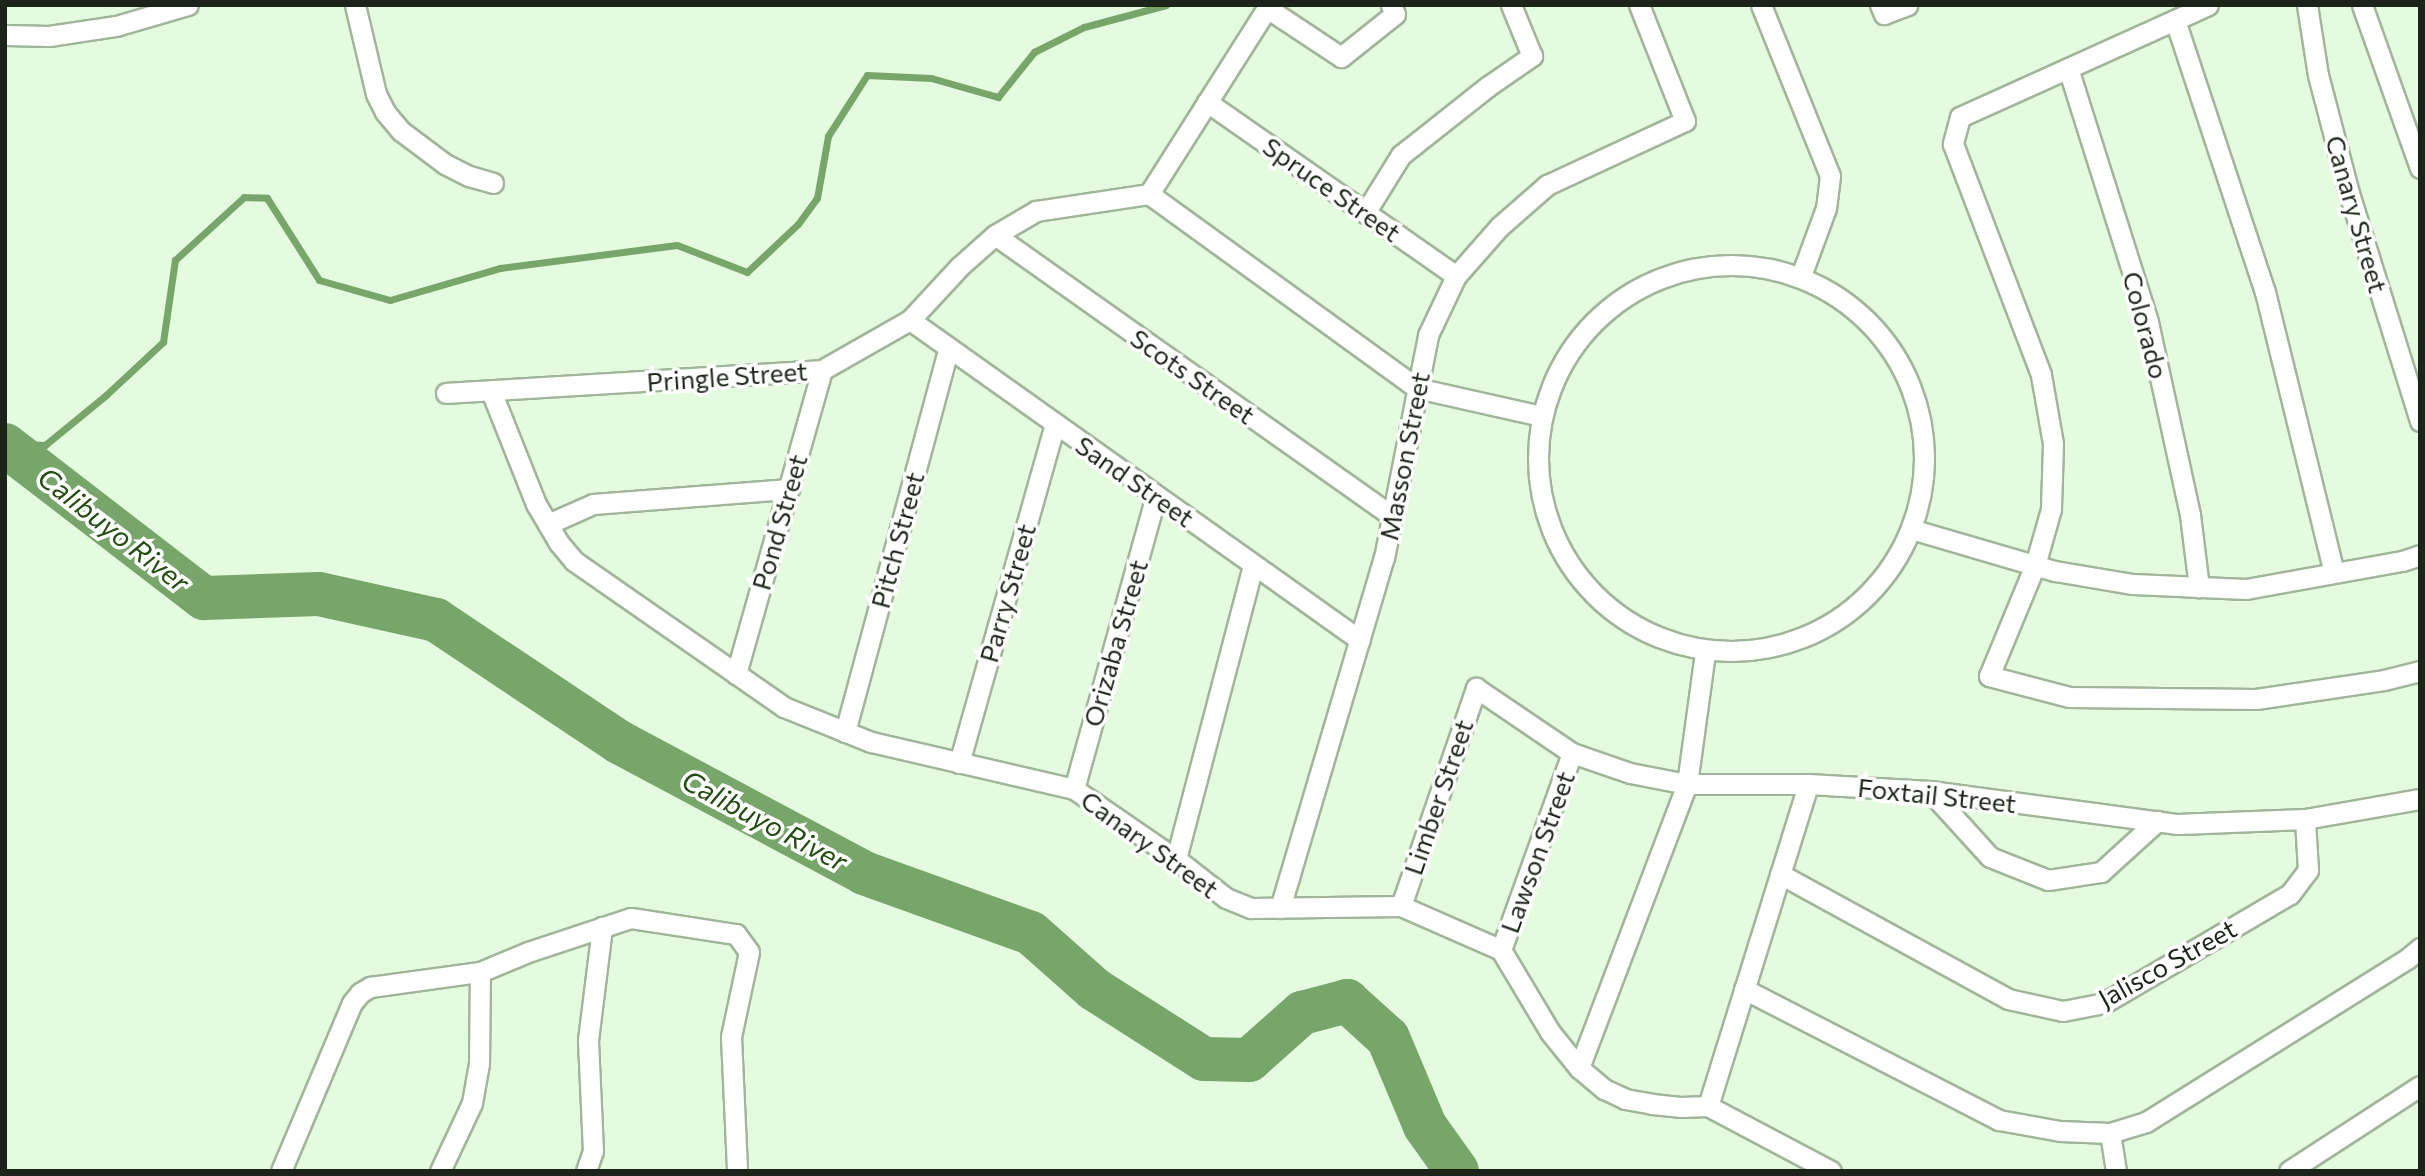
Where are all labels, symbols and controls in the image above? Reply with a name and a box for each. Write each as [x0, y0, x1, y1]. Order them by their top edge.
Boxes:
street label: Spruce Street [1257, 130, 1407, 248]
street label: Canary Street [2320, 132, 2394, 296]
street label: Colorado [2117, 268, 2175, 382]
street label: Scots Street [1125, 322, 1261, 430]
street label: Pringle Street [646, 355, 808, 397]
street label: Masson Street [1372, 369, 1436, 543]
street label: Sand Street [1070, 429, 1200, 533]
street label: Pond Street [745, 451, 813, 593]
water label: Calibuyo River [32, 460, 196, 598]
street label: Pitch Street [864, 468, 930, 612]
street label: Parry Street [972, 520, 1042, 666]
street label: Orizaba Street [1076, 556, 1154, 730]
street label: Limber Street [1397, 715, 1479, 879]
water label: Calibuyo River [676, 762, 854, 878]
street label: Lawson Street [1493, 767, 1581, 937]
street label: Foxtail Street [1856, 771, 2018, 819]
street label: Canary Street [1075, 784, 1225, 904]
street label: Jalisco Street [2092, 912, 2242, 1014]

